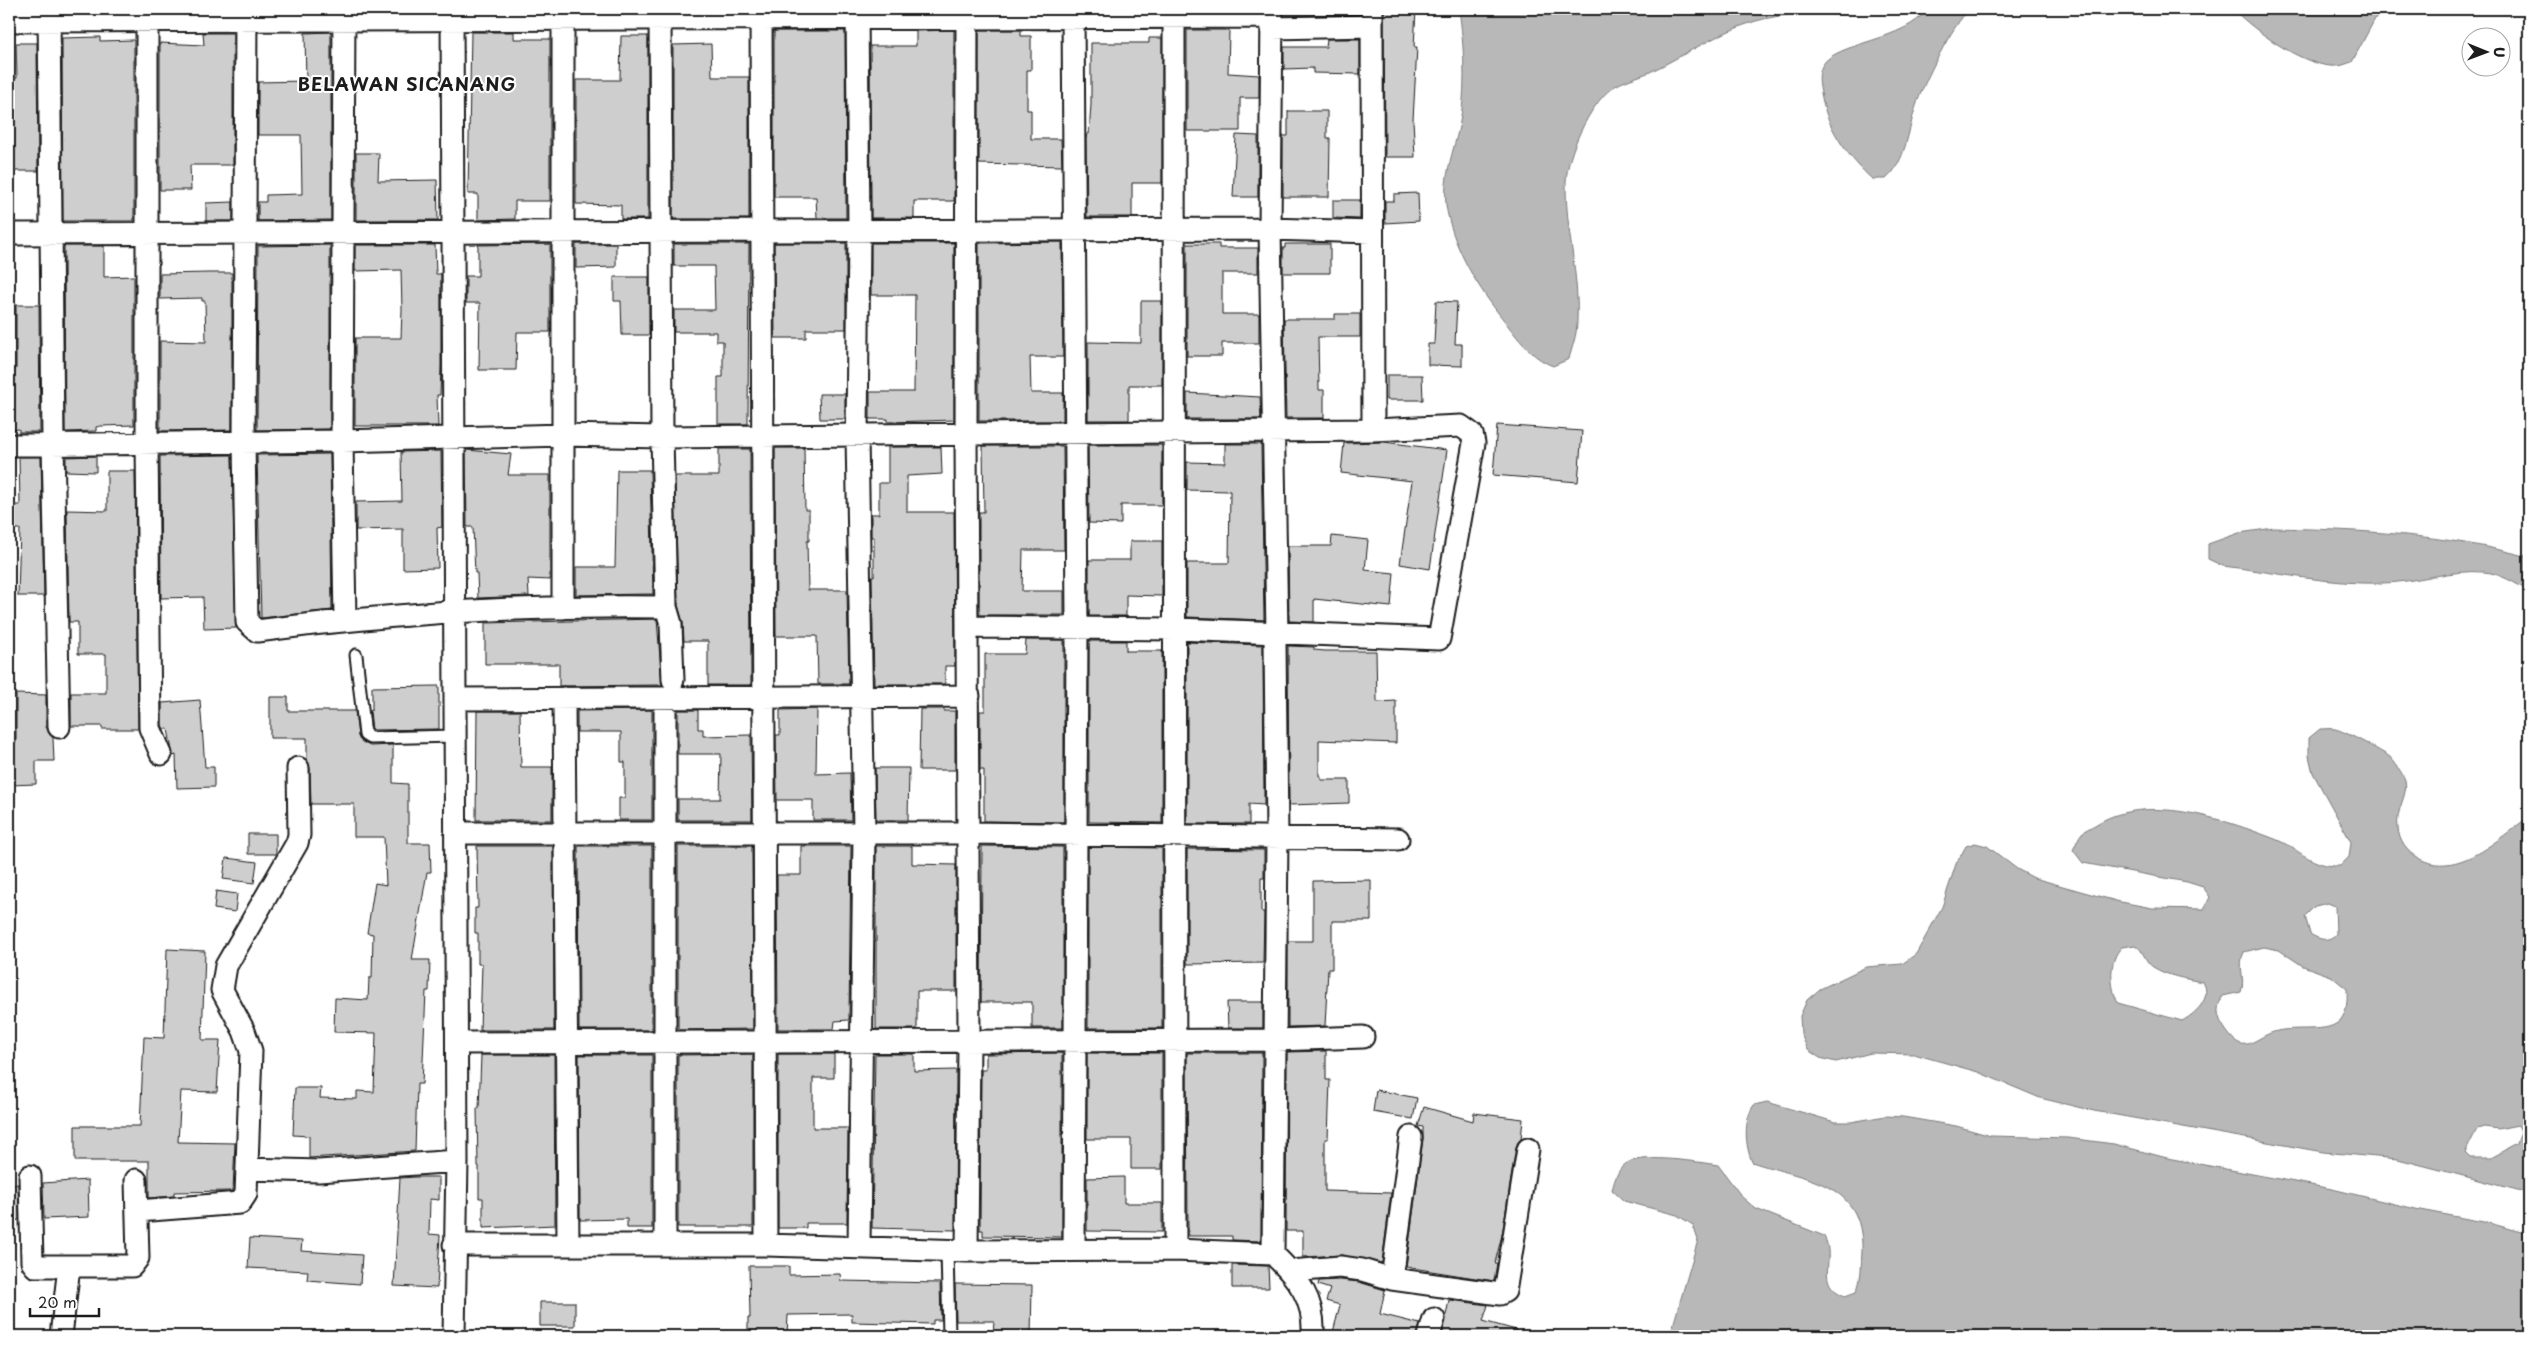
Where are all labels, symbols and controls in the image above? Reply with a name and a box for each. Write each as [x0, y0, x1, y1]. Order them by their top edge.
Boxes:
north arrow [2460, 28, 2510, 78]
text: U [2489, 47, 2510, 58]
district label: BELAWAN SICANANG [298, 70, 516, 97]
scale bar [30, 1285, 99, 1317]
text: 20 m [38, 1290, 77, 1313]

